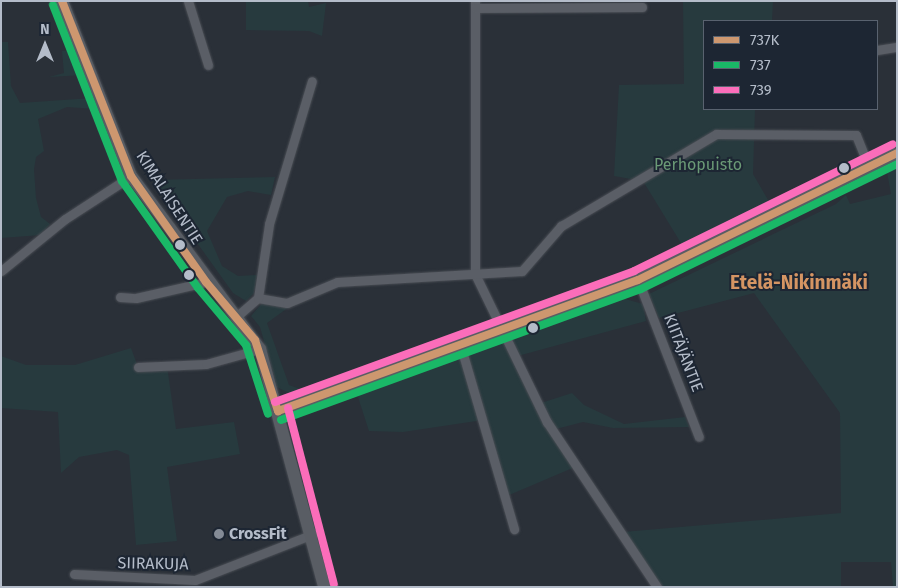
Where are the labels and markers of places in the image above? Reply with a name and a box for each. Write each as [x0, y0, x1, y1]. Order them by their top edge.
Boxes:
unlabelled marker [839, 163, 849, 173]
unlabelled marker [175, 240, 185, 250]
unlabelled marker [184, 270, 194, 280]
unlabelled marker [528, 323, 538, 333]
place label: CrossFit [229, 524, 287, 544]
marker: CrossFit [213, 528, 225, 540]

